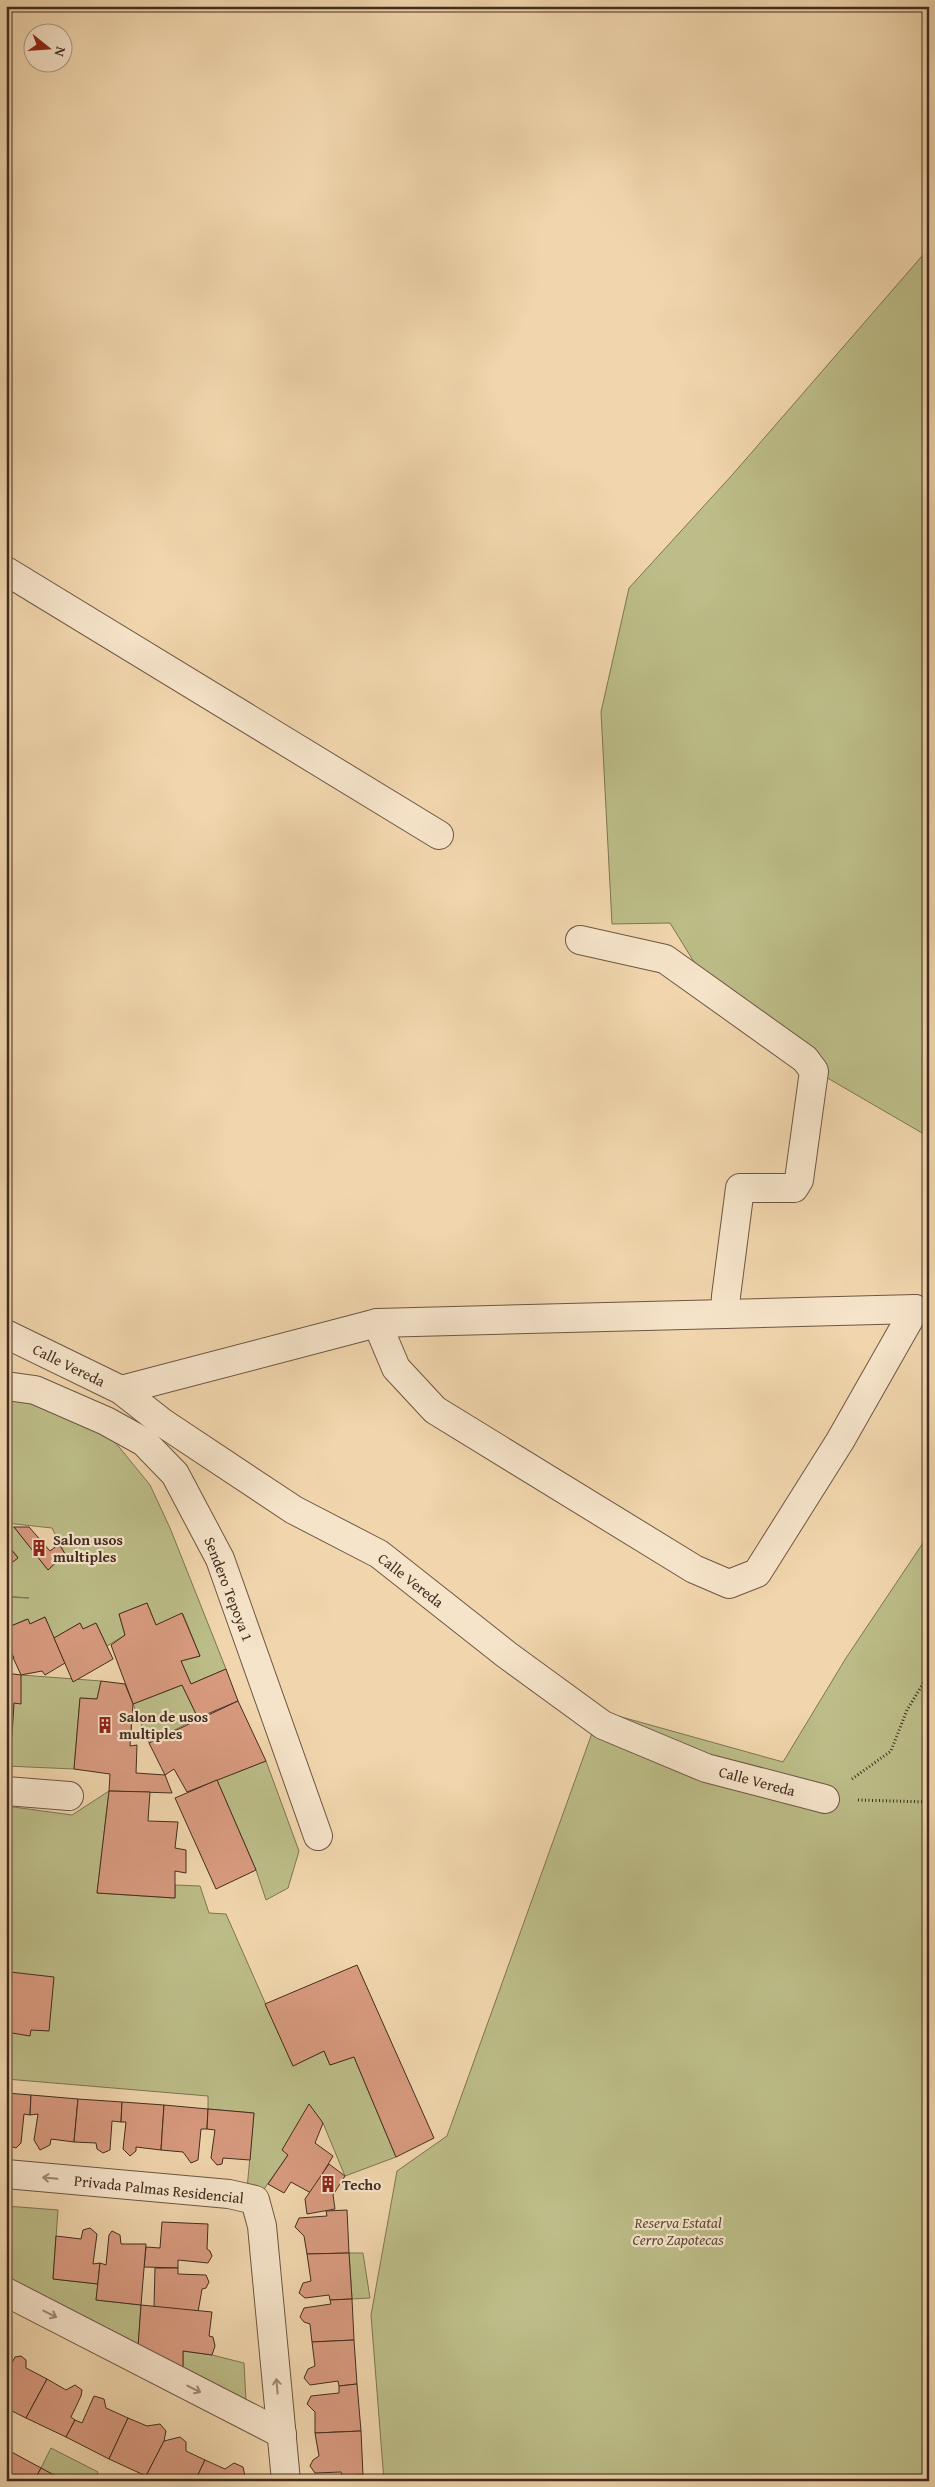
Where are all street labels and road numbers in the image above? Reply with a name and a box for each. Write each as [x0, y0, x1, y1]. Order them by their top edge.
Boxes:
street label: Calle Vereda [29, 1338, 109, 1392]
street label: Sendero Tepoya 1 [199, 1534, 259, 1644]
street label: Calle Vereda [374, 1548, 448, 1612]
street label: Calle Vereda [717, 1761, 797, 1801]
street label: Privada Palmas Residencial [73, 2170, 245, 2208]

